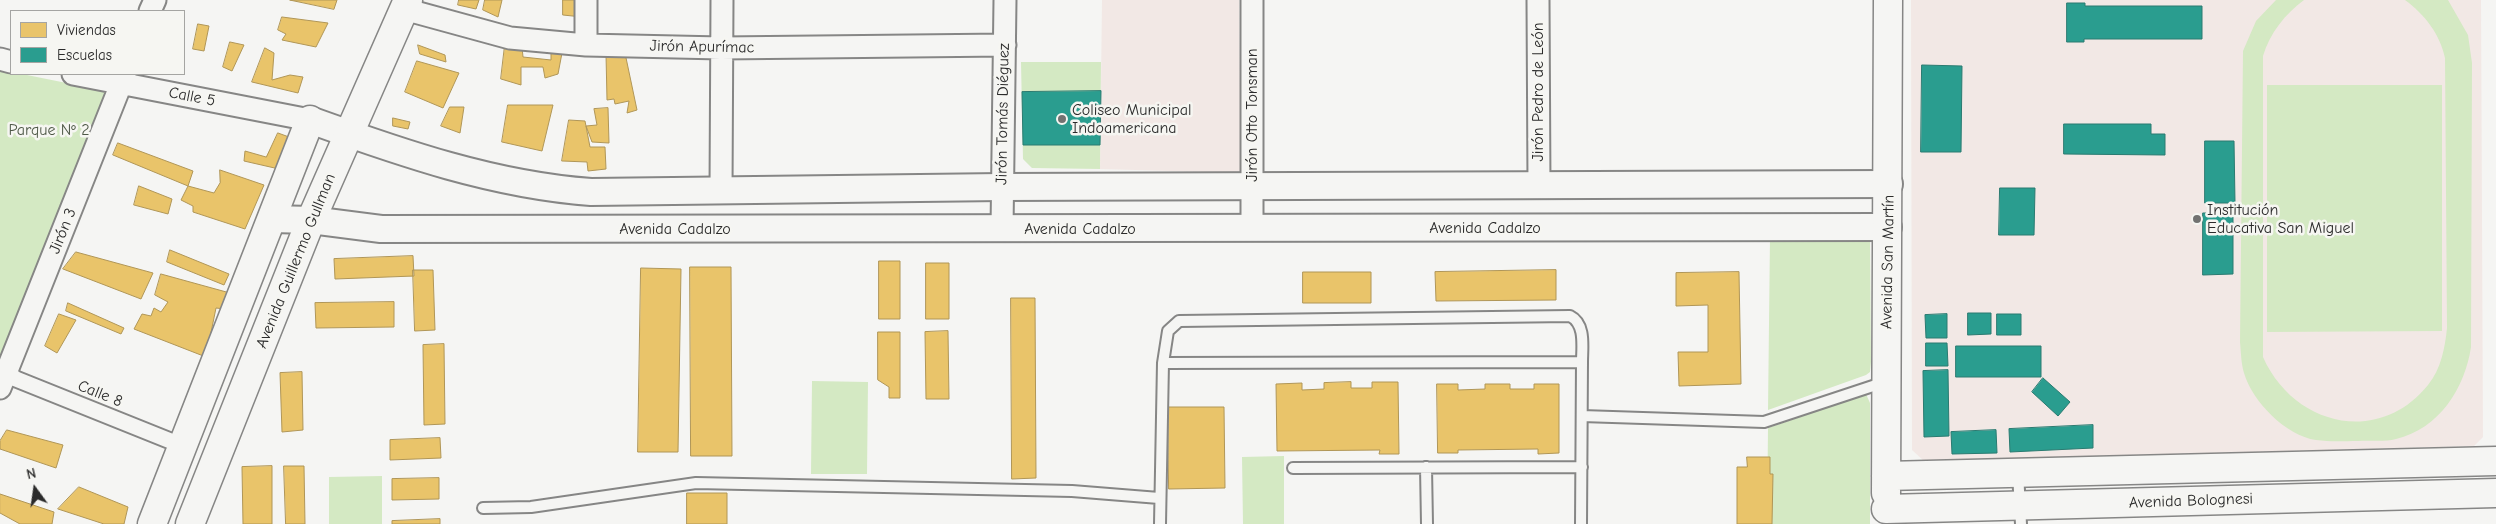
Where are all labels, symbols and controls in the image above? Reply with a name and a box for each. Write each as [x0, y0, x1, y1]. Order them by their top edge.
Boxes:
legend [10, 10, 185, 75]
text: Viviendas [57, 21, 116, 39]
street label: Jirón Pedro de León [1528, 22, 1548, 162]
street label: Jirón Apurímac [650, 36, 754, 58]
street label: Jirón Tomás Diéguez [992, 43, 1014, 185]
text: Escuelas [57, 46, 112, 64]
street label: Jirón Otto Tonsman [1242, 48, 1262, 182]
street label: Calle 5 [167, 83, 217, 111]
place label: Coliseo Municipal Indoamericana [1072, 100, 1192, 138]
marker: Coliseo Municipal Indoamericana [1056, 113, 1068, 125]
park label: Parque Nº 2 [8, 120, 90, 140]
street label: Avenida Guillermo Gullman [252, 171, 340, 351]
street label: Avenida San Martín [1877, 195, 1899, 329]
place label: Institución Educativa San Miguel [2207, 200, 2354, 238]
street label: Jirón 3 [45, 205, 81, 257]
marker: Institución Educativa San Miguel [2191, 213, 2203, 225]
street label: Avenida Cadalzo [1429, 218, 1541, 238]
street label: Avenida Cadalzo [619, 219, 731, 239]
street label: Avenida Cadalzo [1024, 219, 1136, 239]
street label: Calle 8 [75, 376, 125, 412]
north arrow [10, 464, 60, 514]
text: N [25, 465, 38, 483]
street label: Avenida Bolognesi [2129, 489, 2253, 513]

